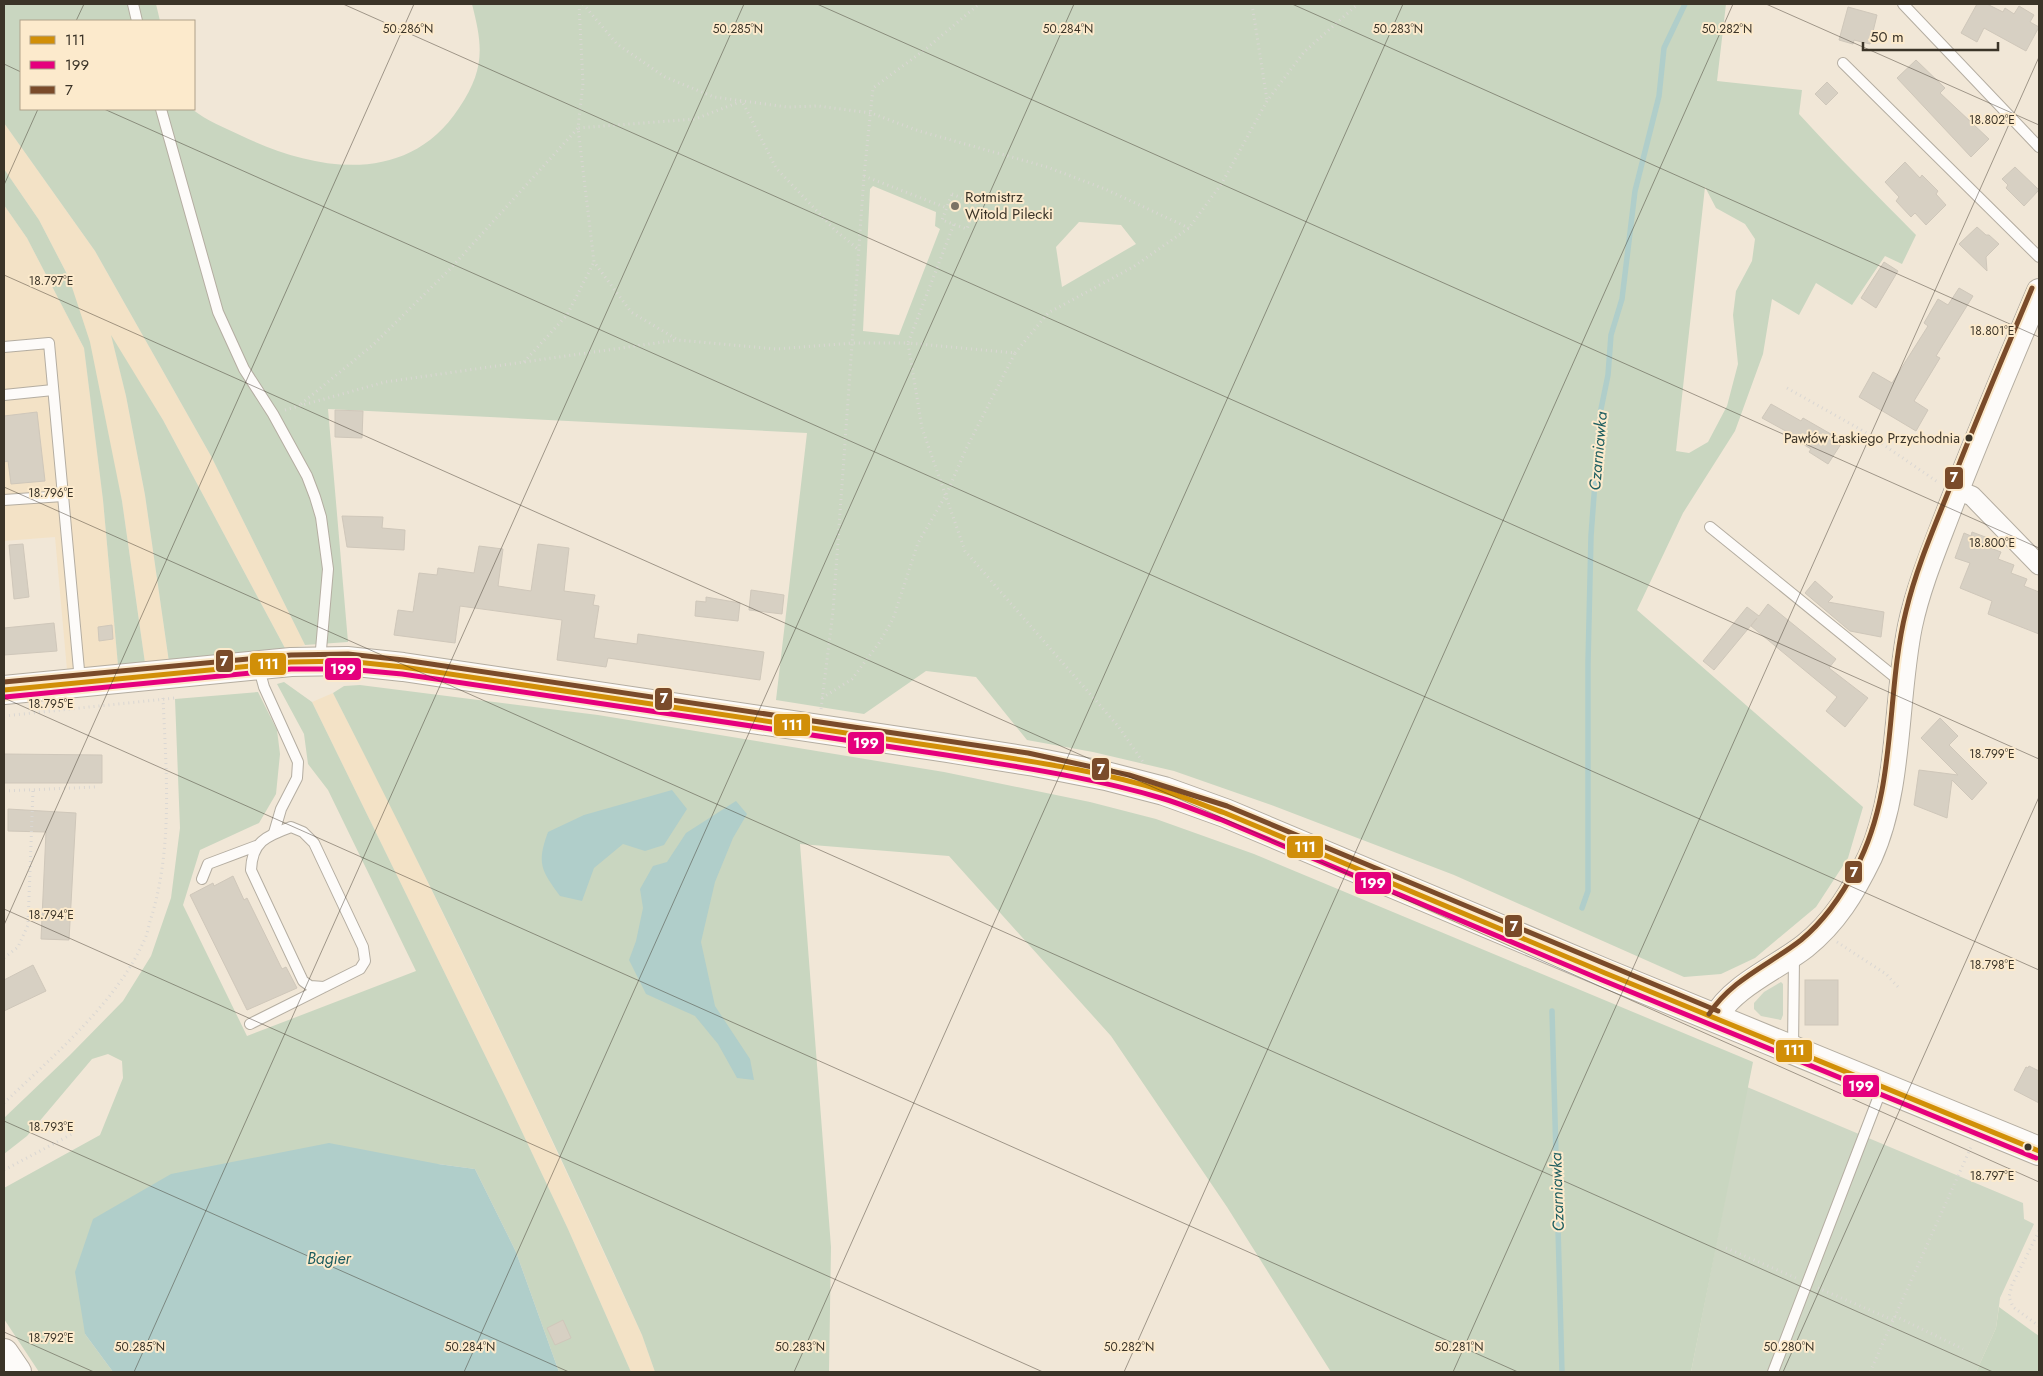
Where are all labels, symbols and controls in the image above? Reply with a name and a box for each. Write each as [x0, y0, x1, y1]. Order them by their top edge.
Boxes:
legend [20, 20, 195, 110]
text: 50.286°N [383, 20, 433, 38]
text: 50.285°N [713, 20, 763, 38]
text: 50.284°N [1043, 20, 1093, 38]
text: 50.283°N [1373, 20, 1423, 38]
text: 50.282°N [1702, 20, 1752, 38]
scale bar [1863, 20, 1998, 52]
text: 50 m [1870, 26, 1904, 48]
text: 111 [65, 29, 85, 51]
text: 199 [65, 54, 89, 76]
text: 7 [65, 79, 73, 101]
text: 18.802°E [1969, 111, 2015, 129]
place label: Rotmistrz Witold Pilecki [965, 186, 1053, 225]
marker: Rotmistrz Witold Pilecki [949, 200, 961, 212]
text: 18.797°E [29, 272, 73, 290]
text: 18.801°E [1970, 322, 2014, 340]
water label: Czarniawka [1583, 410, 1613, 491]
place label: Pawłów Łaskiego Przychodnia [1784, 428, 1960, 448]
marker: Pawłów Łaskiego Przychodnia [1964, 433, 1974, 443]
line badge: 7 [1944, 466, 1964, 490]
text: 7 [1950, 467, 1959, 487]
text: 18.796°E [28, 484, 74, 502]
text: 18.800°E [1969, 534, 2015, 552]
line badge: 7 [215, 649, 234, 673]
text: 7 [220, 651, 229, 671]
line badge: 111 [249, 652, 287, 676]
text: 111 [257, 654, 279, 674]
line badge: 199 [324, 657, 362, 681]
text: 199 [330, 659, 356, 679]
line badge: 7 [654, 687, 673, 711]
text: 7 [660, 688, 669, 708]
text: 18.795°E [28, 695, 74, 713]
line badge: 111 [773, 713, 811, 737]
text: 111 [781, 715, 803, 735]
line badge: 199 [847, 731, 885, 755]
text: 199 [853, 733, 879, 753]
text: 18.799°E [1969, 745, 2015, 763]
line badge: 7 [1091, 757, 1110, 781]
text: 7 [1097, 759, 1106, 779]
line badge: 111 [1286, 835, 1324, 859]
text: 111 [1294, 837, 1316, 857]
line badge: 7 [1844, 860, 1863, 884]
text: 7 [1850, 862, 1859, 882]
line badge: 199 [1354, 871, 1392, 895]
text: 199 [1360, 873, 1386, 893]
text: 18.794°E [28, 906, 74, 924]
line badge: 7 [1504, 914, 1523, 938]
text: 7 [1510, 916, 1519, 936]
text: 18.798°E [1969, 956, 2015, 974]
line badge: 111 [1775, 1039, 1813, 1063]
text: 111 [1783, 1040, 1805, 1060]
line badge: 199 [1842, 1074, 1880, 1098]
text: 199 [1848, 1076, 1874, 1096]
text: 18.793°E [28, 1118, 74, 1136]
unlabelled marker [2023, 1142, 2033, 1152]
water label: Czarniawka [1544, 1152, 1570, 1232]
text: 18.797°E [1970, 1167, 2014, 1185]
water label: Bagier [307, 1247, 353, 1270]
text: 18.792°E [28, 1329, 74, 1347]
text: 50.285°N [115, 1338, 165, 1356]
text: 50.284°N [445, 1338, 495, 1356]
text: 50.283°N [775, 1338, 825, 1356]
text: 50.282°N [1104, 1338, 1154, 1356]
text: 50.281°N [1435, 1338, 1483, 1356]
text: 50.280°N [1764, 1338, 1814, 1356]

